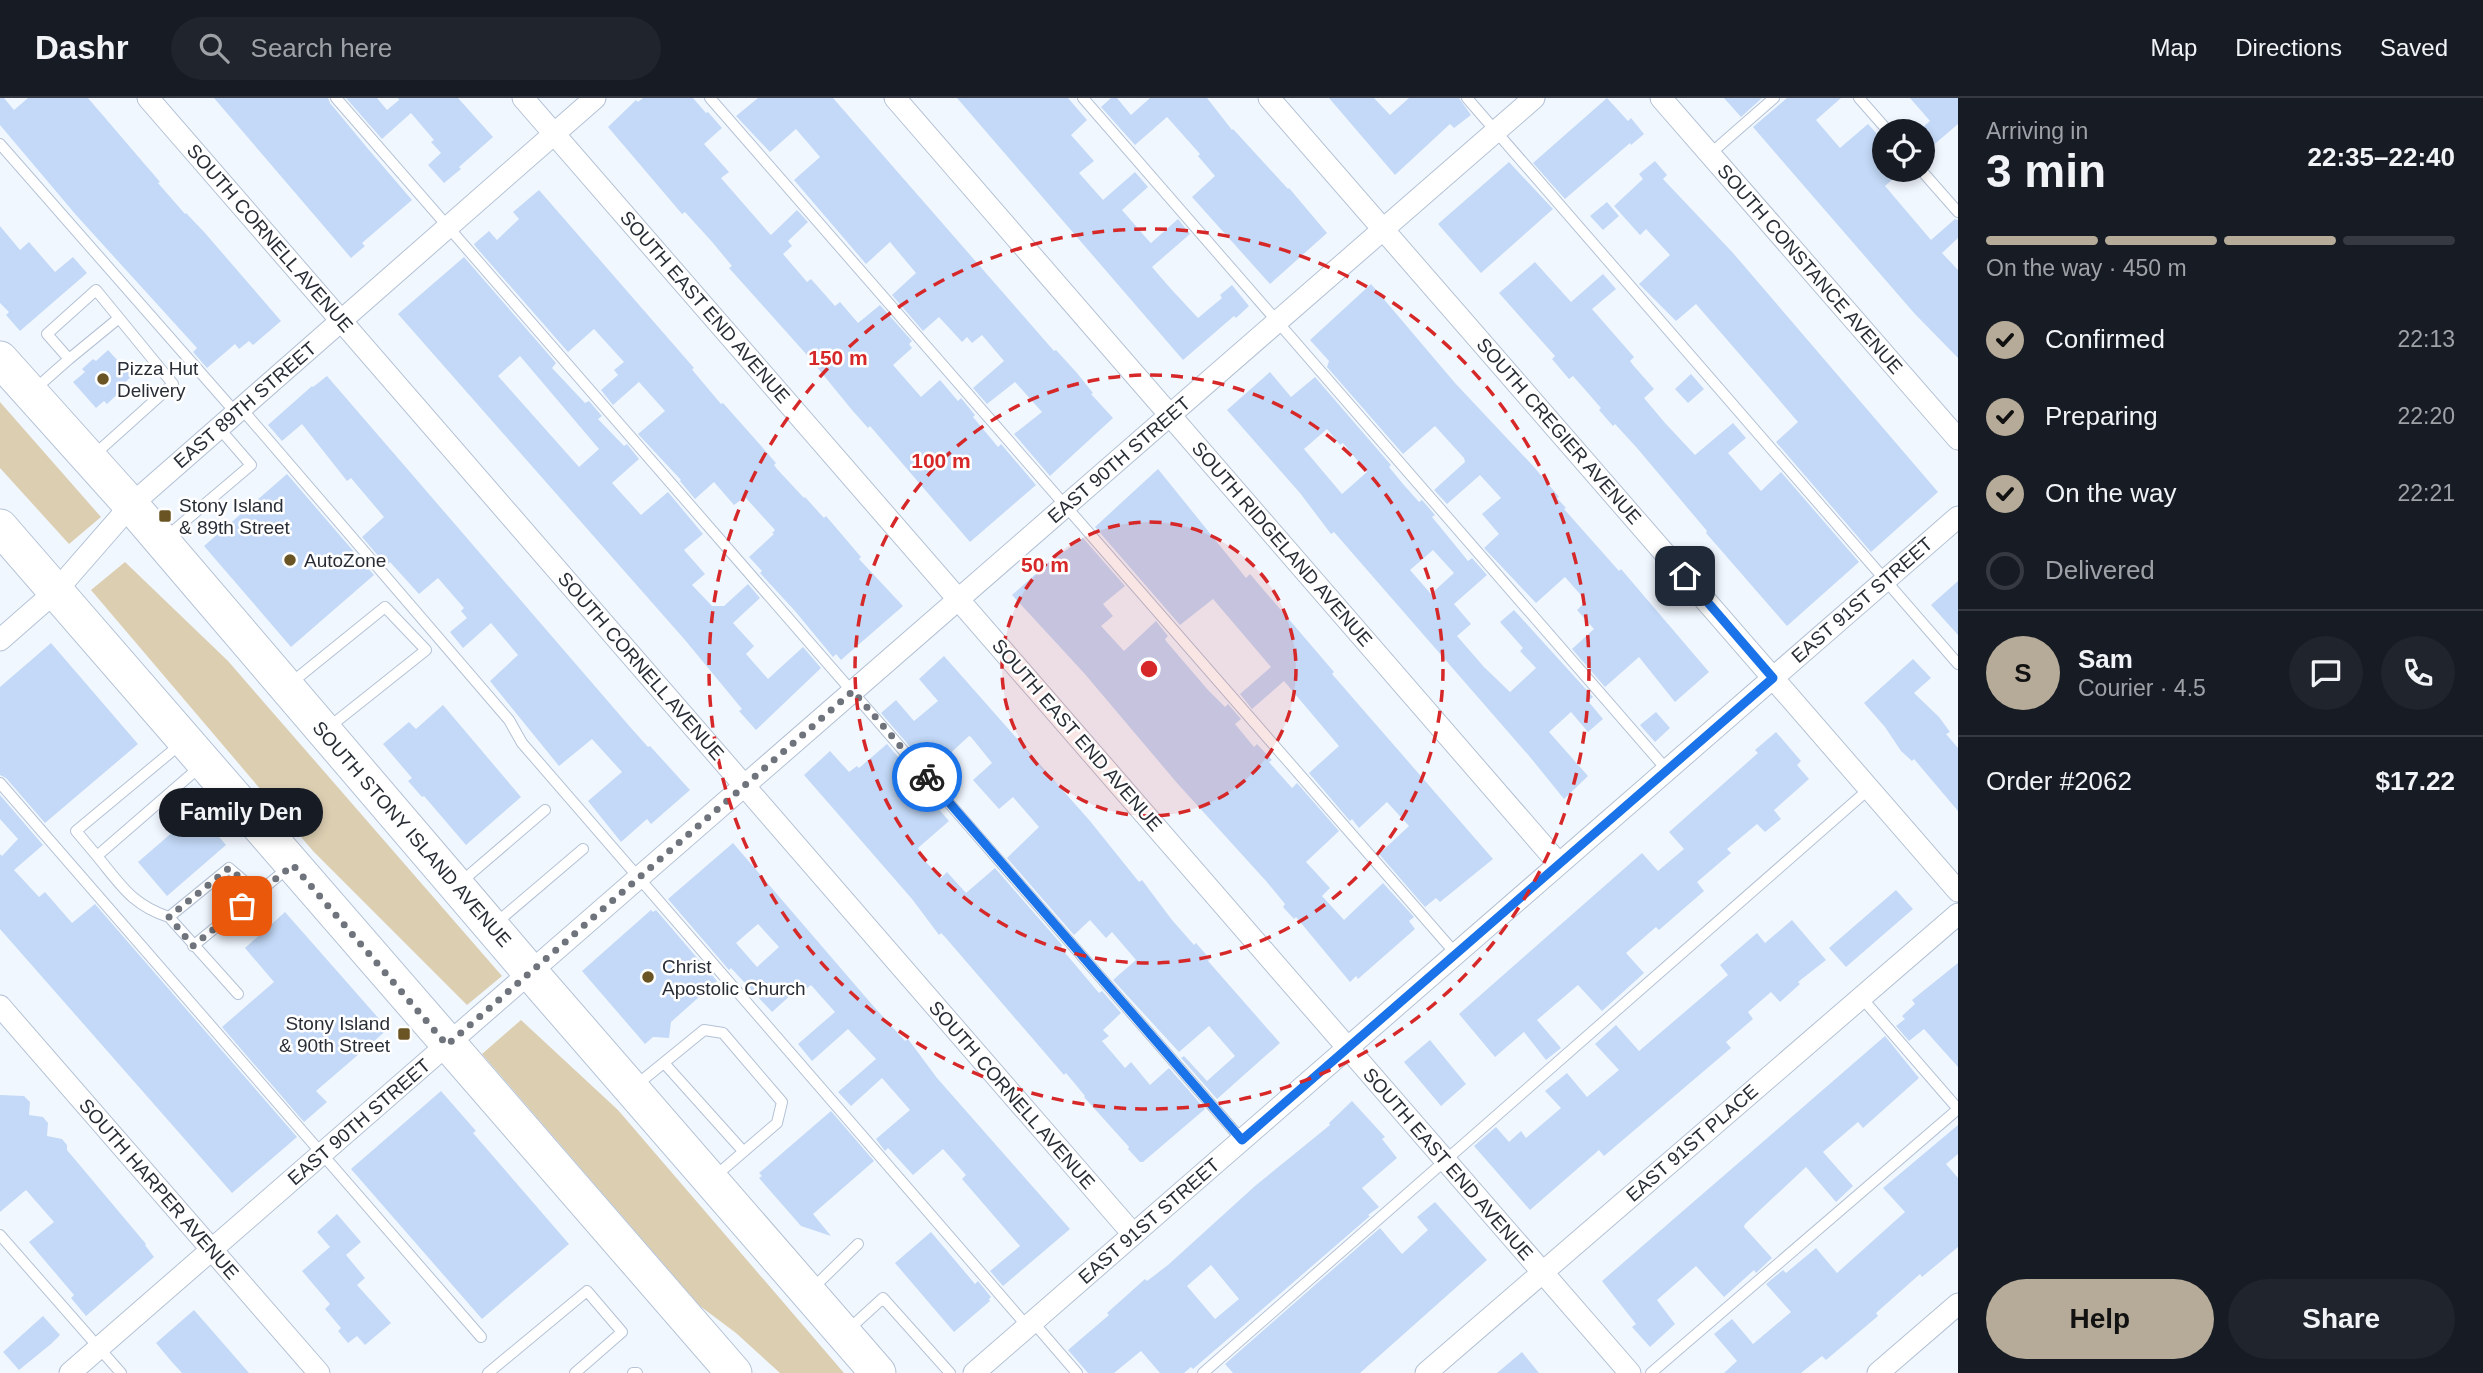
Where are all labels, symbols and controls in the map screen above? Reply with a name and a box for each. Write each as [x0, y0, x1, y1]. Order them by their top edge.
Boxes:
search box [171, 17, 661, 80]
text: Dashr [35, 29, 129, 66]
icon: search [195, 29, 233, 67]
text: Search here [251, 33, 392, 63]
text: Map [2151, 34, 2197, 61]
text: Directions [2235, 34, 2342, 61]
text: Saved [2380, 34, 2448, 61]
text: Arriving in [1986, 118, 2088, 144]
map controls [1872, 119, 1935, 182]
button: locate [1872, 119, 1935, 182]
street label: SOUTH CORNELL AVENUE [183, 140, 357, 336]
text: 22:35–22:40 [2308, 142, 2455, 172]
text: 3 min [1986, 145, 2106, 197]
street label: SOUTH CONSTANCE AVENUE [1713, 160, 1907, 378]
street label: SOUTH EAST END AVENUE [616, 207, 794, 407]
text: On the way · 450 m [1986, 255, 2187, 281]
icon: check [1986, 321, 2024, 359]
text: Confirmed [2045, 324, 2165, 354]
text: 22:13 [2397, 326, 2455, 352]
street label: SOUTH CREGIER AVENUE [1473, 334, 1645, 528]
street label: EAST 89TH STREET [170, 337, 321, 472]
text: 150 m [808, 346, 868, 369]
place label: Pizza Hut Delivery [117, 358, 199, 401]
marker: Pizza Hut Delivery [95, 371, 111, 387]
street label: EAST 90TH STREET [1044, 392, 1195, 527]
icon: check [1986, 398, 2024, 436]
text: Preparing [2045, 401, 2158, 431]
text: 22:20 [2397, 403, 2455, 429]
street label: SOUTH RIDGELAND AVENUE [1188, 438, 1376, 650]
text: 100 m [911, 449, 971, 472]
icon: check [1986, 475, 2024, 513]
text: On the way [2045, 478, 2177, 508]
text: 22:21 [2397, 480, 2455, 506]
place label: Stony Island & 89th Street [179, 495, 291, 538]
marker: Stony Island & 89th Street [157, 508, 173, 524]
street label: EAST 91ST STREET [1787, 533, 1937, 667]
pin [1655, 546, 1715, 606]
place label: AutoZone [304, 550, 386, 571]
marker: AutoZone [282, 552, 298, 568]
text: 50 m [1021, 553, 1069, 576]
text: Delivered [2045, 555, 2155, 585]
icon: home [1666, 557, 1704, 595]
street label: SOUTH CORNELL AVENUE [554, 568, 728, 764]
street label: SOUTH EAST END AVENUE [988, 635, 1166, 835]
button: chat [2289, 636, 2363, 710]
button: phone [2381, 636, 2455, 710]
text: Sam [2078, 644, 2133, 674]
centre of rings [1137, 657, 1161, 681]
text: S [2014, 658, 2032, 688]
text: Courier · 4.5 [2078, 675, 2206, 701]
street label: SOUTH STONY ISLAND AVENUE [308, 717, 516, 951]
courier [892, 742, 962, 812]
icon: bike [908, 758, 946, 796]
text: Order #2062 [1986, 766, 2132, 796]
text: $17.22 [2375, 766, 2455, 796]
callout: Family Den [160, 787, 324, 836]
text: Family Den [180, 799, 302, 825]
pin [212, 876, 272, 936]
icon: bag [223, 887, 261, 925]
place label: Christ Apostolic Church [662, 956, 806, 999]
marker: Christ Apostolic Church [640, 969, 656, 985]
street label: SOUTH CORNELL AVENUE [925, 997, 1099, 1193]
place label: Stony Island & 90th Street [279, 1013, 391, 1056]
marker: Stony Island & 90th Street [396, 1026, 412, 1042]
street label: EAST 90TH STREET [284, 1054, 435, 1189]
street label: SOUTH EAST END AVENUE [1359, 1064, 1537, 1264]
street label: EAST 91ST PLACE [1622, 1080, 1762, 1206]
street label: SOUTH HARPER AVENUE [75, 1095, 243, 1283]
street label: EAST 91ST STREET [1074, 1154, 1224, 1288]
button: Help [1986, 1279, 2214, 1359]
button: Share [2228, 1279, 2455, 1359]

